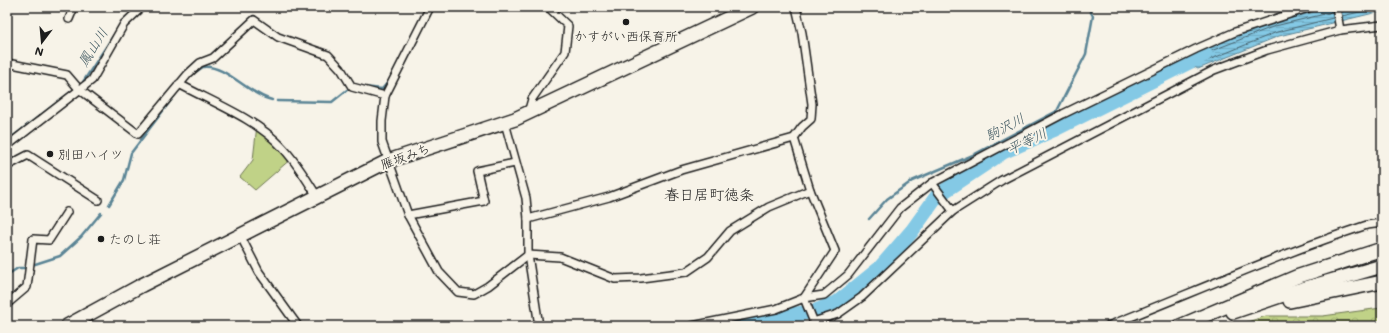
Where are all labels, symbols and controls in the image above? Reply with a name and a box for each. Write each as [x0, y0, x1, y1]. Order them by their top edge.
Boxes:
marker: かすがい西保育所 [621, 17, 631, 27]
north arrow [22, 22, 62, 62]
water label: 鳳山川 [73, 24, 112, 70]
place label: かすがい西保育所 [574, 27, 678, 44]
text: N [33, 44, 45, 60]
water label: 駒沢川 [982, 108, 1028, 145]
water label: 平等川 [1004, 123, 1050, 158]
street label: 雁坂みち [378, 139, 432, 172]
place label: 別田ハイツ [58, 145, 123, 162]
marker: 別田ハイツ [45, 149, 55, 159]
district label: 春日居町徳条 [664, 184, 754, 204]
place label: たのし荘 [109, 230, 161, 247]
marker: たのし荘 [96, 234, 106, 244]

